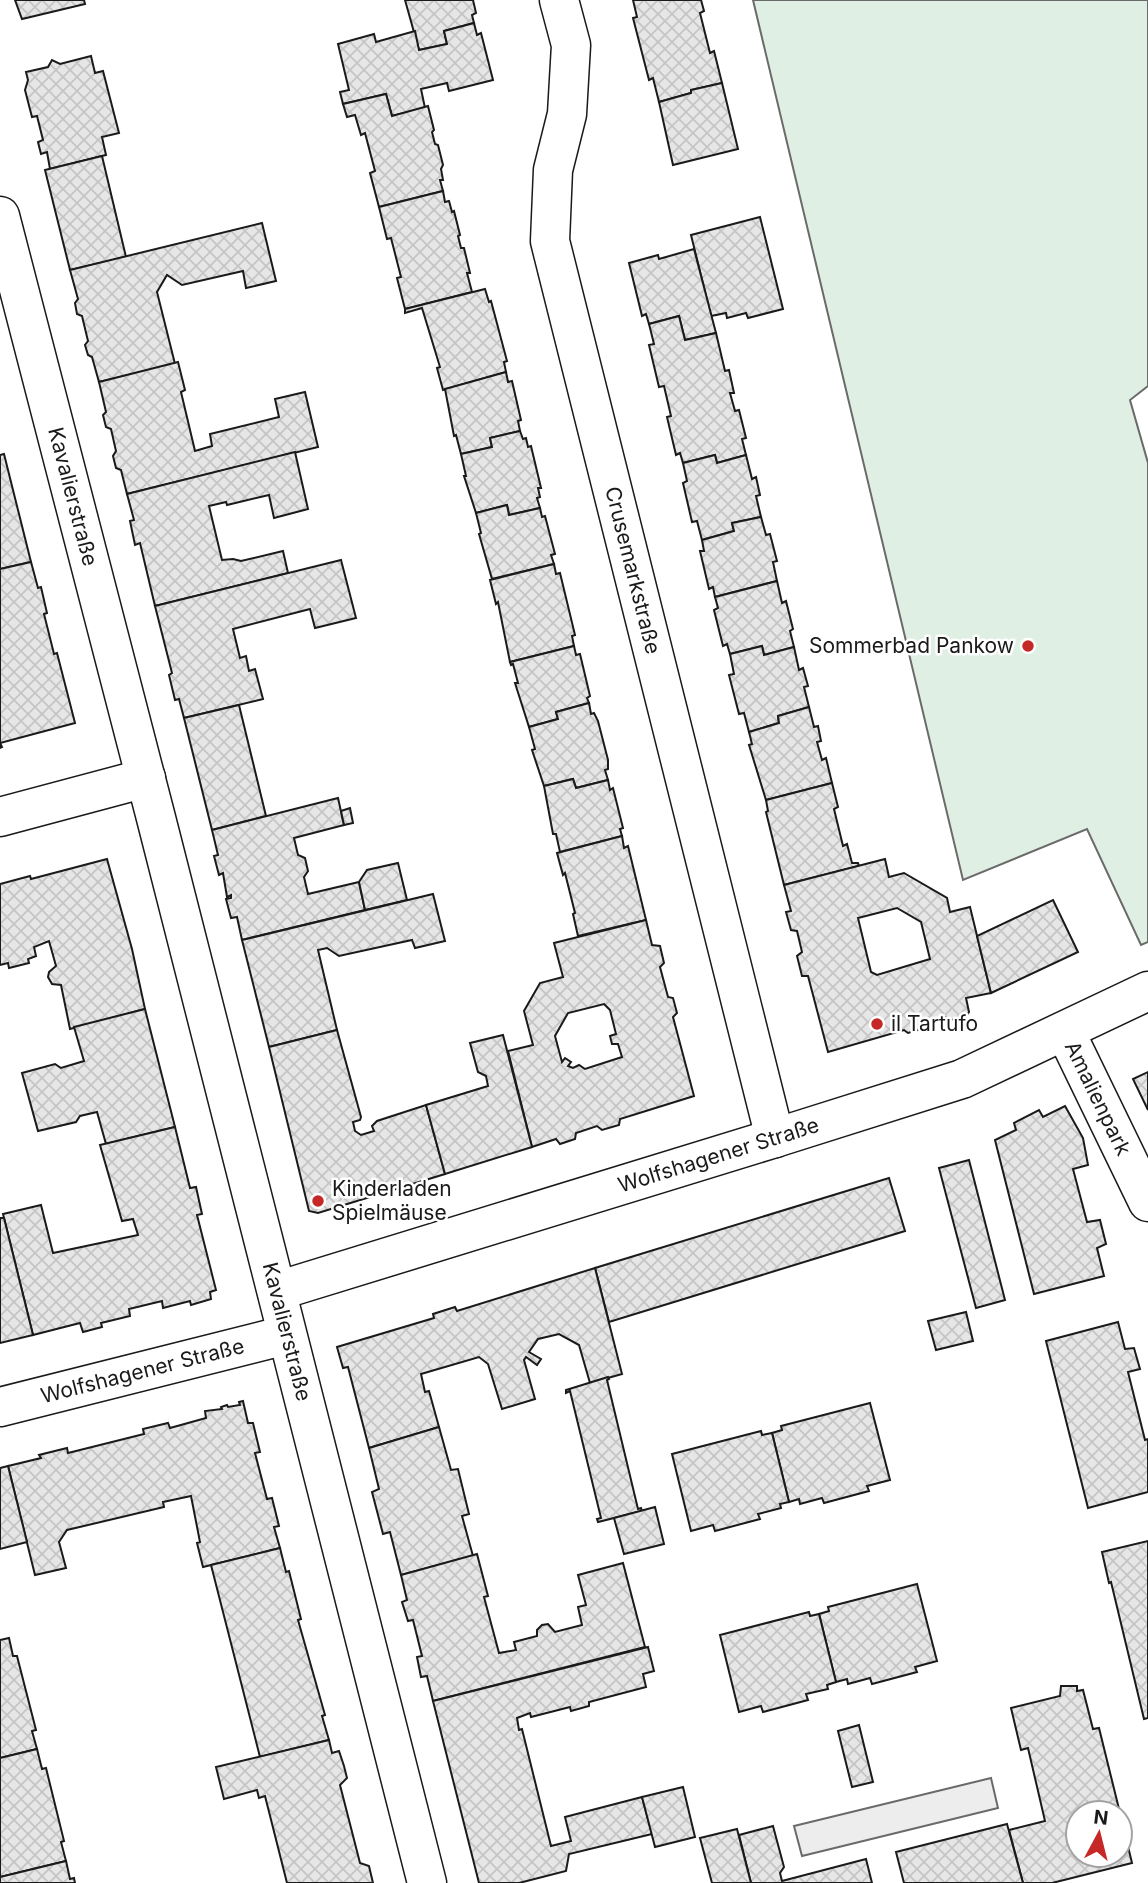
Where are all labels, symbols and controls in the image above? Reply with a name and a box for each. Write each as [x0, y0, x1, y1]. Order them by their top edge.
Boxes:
street label: Kavalierstraße [43, 425, 103, 569]
street label: Crusemarkstraße [600, 484, 666, 657]
place label: Sommerbad Pankow [809, 633, 1014, 658]
marker: Sommerbad Pankow [1020, 638, 1036, 654]
place label: il Tartufo [891, 1011, 978, 1036]
marker: il Tartufo [869, 1016, 885, 1032]
street label: Amalienpark [1060, 1037, 1137, 1160]
street label: Wolfshagener Straße [615, 1112, 822, 1197]
place label: Kinderladen Spielmäuse [332, 1176, 452, 1225]
marker: Kinderladen Spielmäuse [310, 1193, 326, 1209]
street label: Kavalierstraße [258, 1260, 317, 1404]
street label: Wolfshagener Straße [38, 1333, 247, 1408]
north arrow [1064, 1799, 1134, 1869]
text: N [1092, 1805, 1110, 1830]

